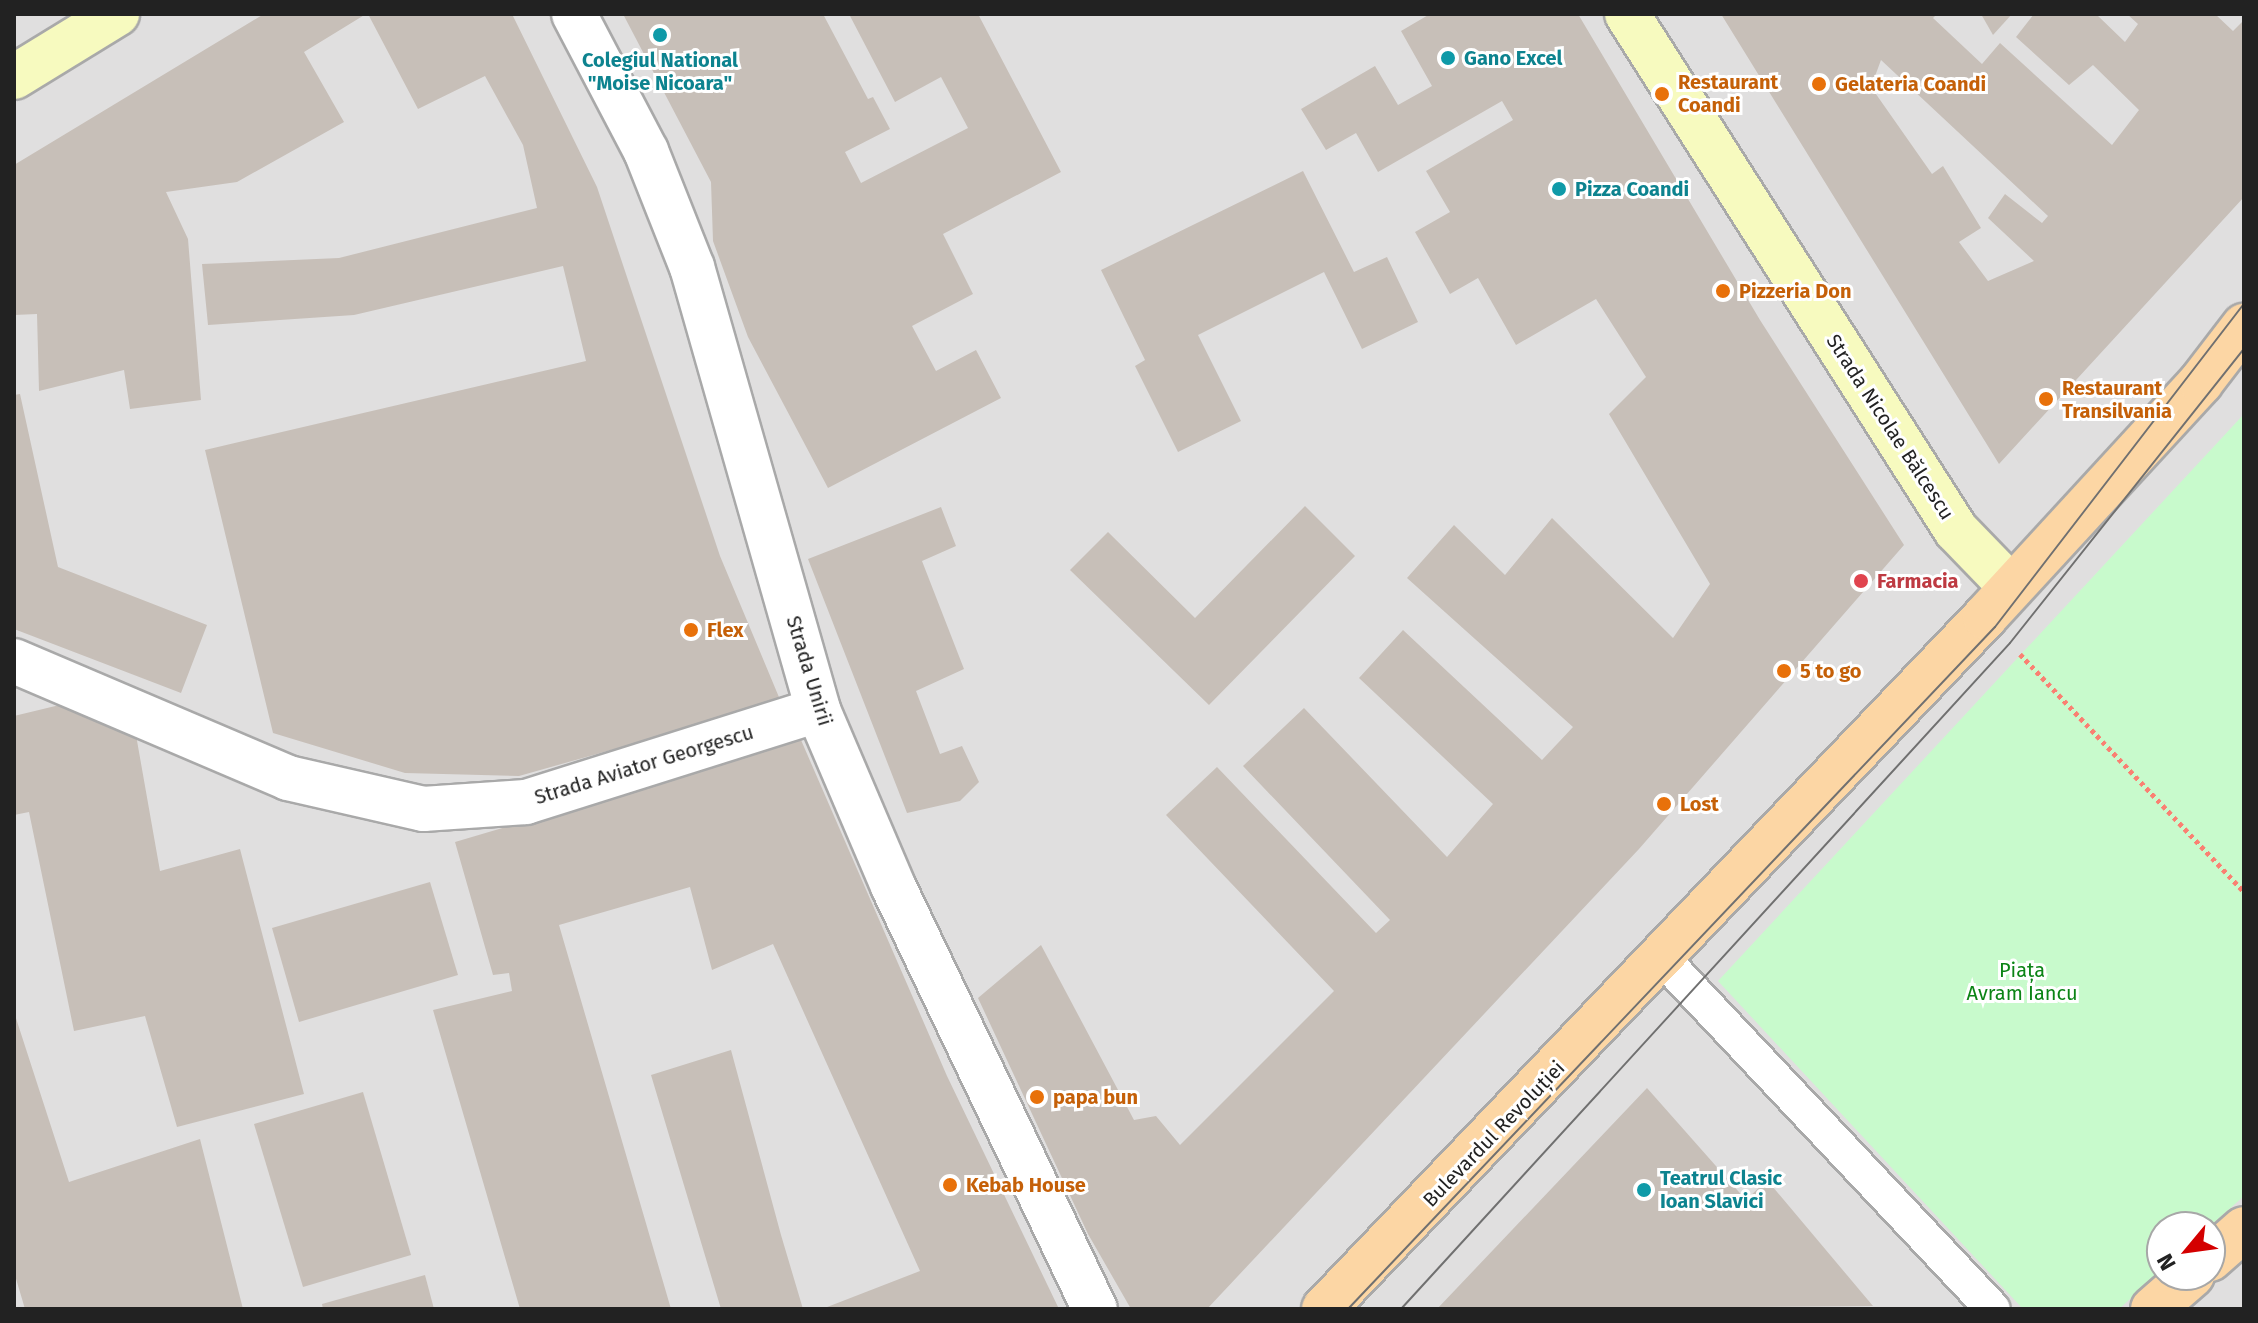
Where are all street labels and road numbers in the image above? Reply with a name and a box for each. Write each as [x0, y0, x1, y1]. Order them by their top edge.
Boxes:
street label: Strada Nicolae Bălcescu [1821, 330, 1959, 524]
street label: Strada Unirii [781, 613, 837, 729]
street label: Strada Aviator Georgescu [532, 720, 756, 810]
street label: Bulevardul Revoluției [1418, 1056, 1570, 1212]

